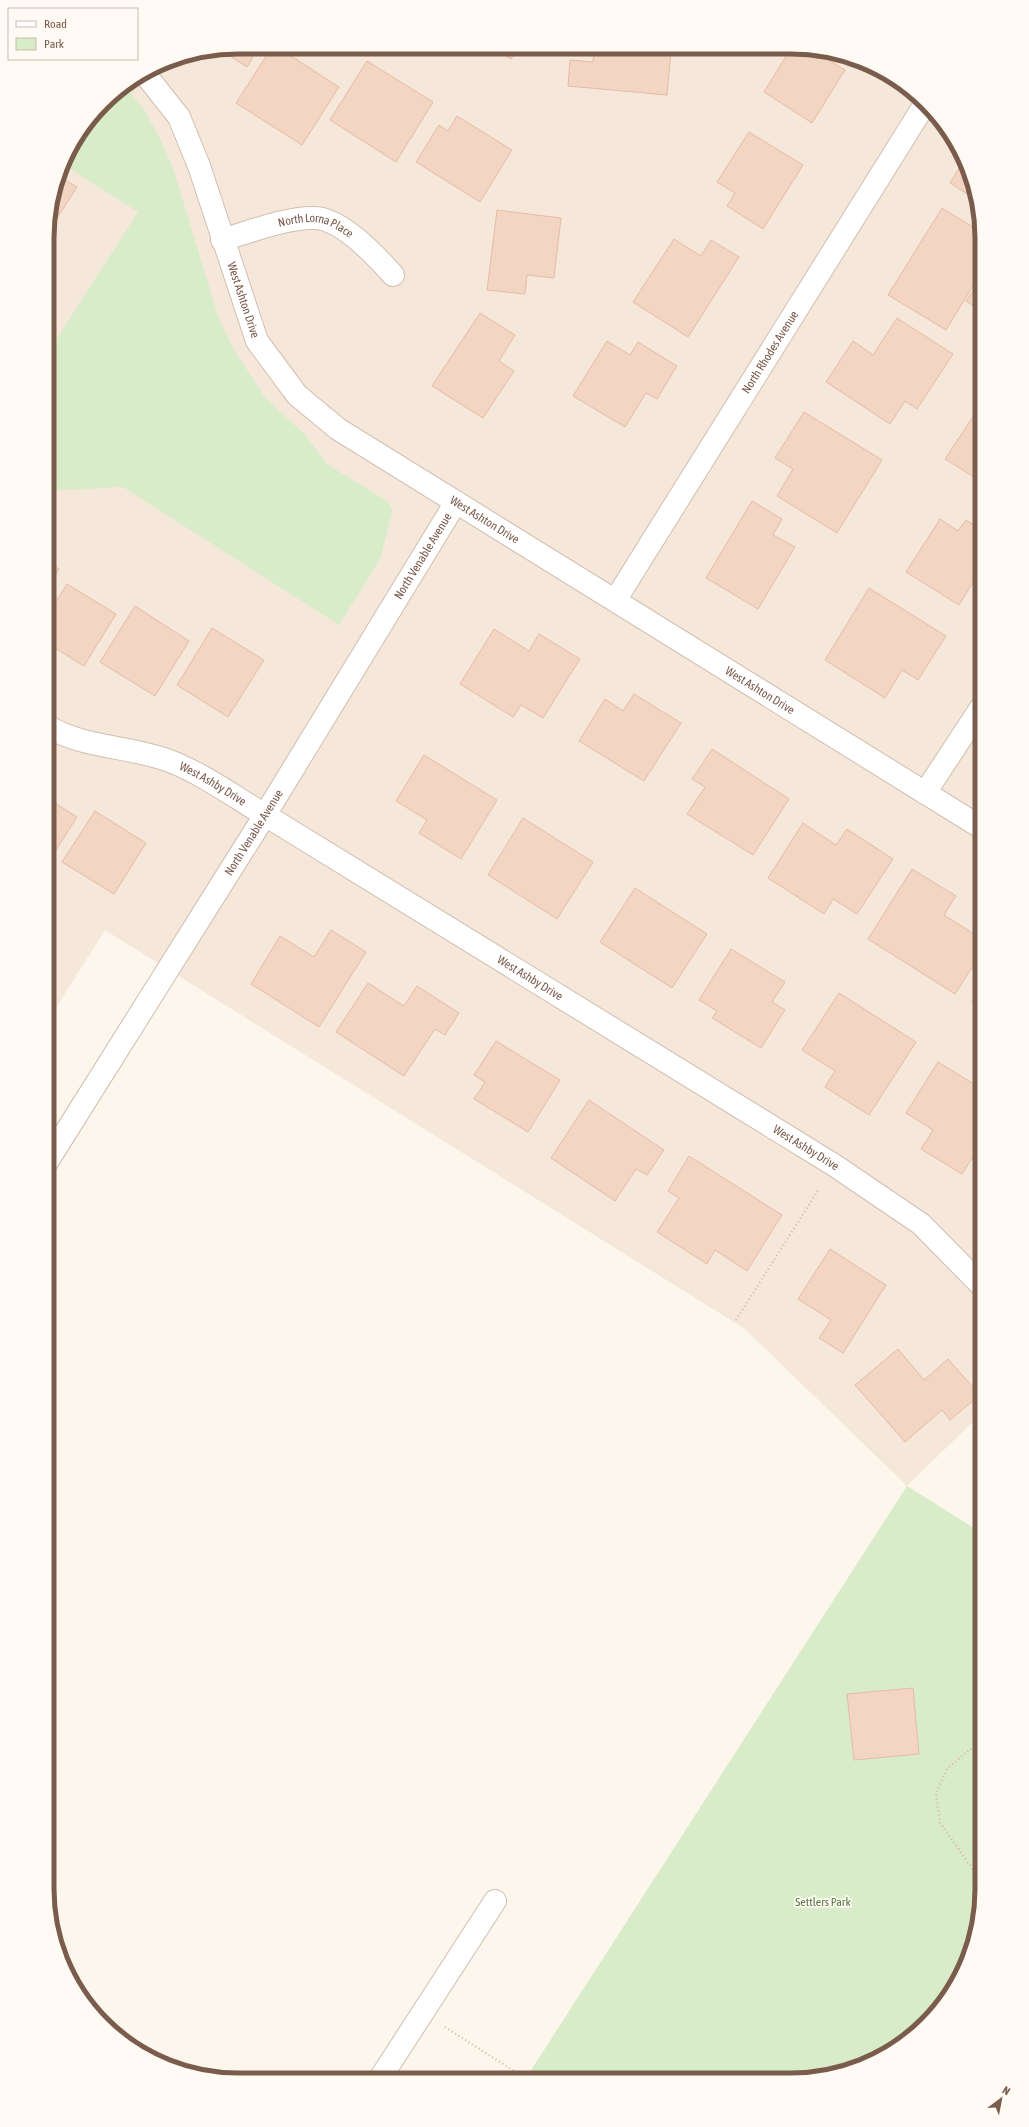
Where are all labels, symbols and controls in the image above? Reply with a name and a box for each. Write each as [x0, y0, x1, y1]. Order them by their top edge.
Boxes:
legend [8, 8, 138, 60]
text: Road [44, 17, 67, 31]
text: Park [44, 37, 65, 51]
street label: North Lorna Place [277, 211, 356, 241]
street label: West Ashton Drive [224, 260, 263, 340]
street label: North Rhodes Avenue [739, 308, 801, 396]
street label: West Ashton Drive [447, 493, 522, 547]
street label: North Venable Avenue [391, 510, 455, 602]
street label: West Ashton Drive [723, 664, 797, 717]
street label: West Ashby Drive [177, 759, 249, 809]
street label: North Venable Avenue [222, 787, 286, 878]
street label: West Ashby Drive [495, 953, 565, 1004]
street label: West Ashby Drive [771, 1122, 842, 1173]
park label: Settlers Park [795, 1895, 851, 1909]
north arrow [981, 2079, 1021, 2119]
text: N [1000, 2084, 1012, 2097]

